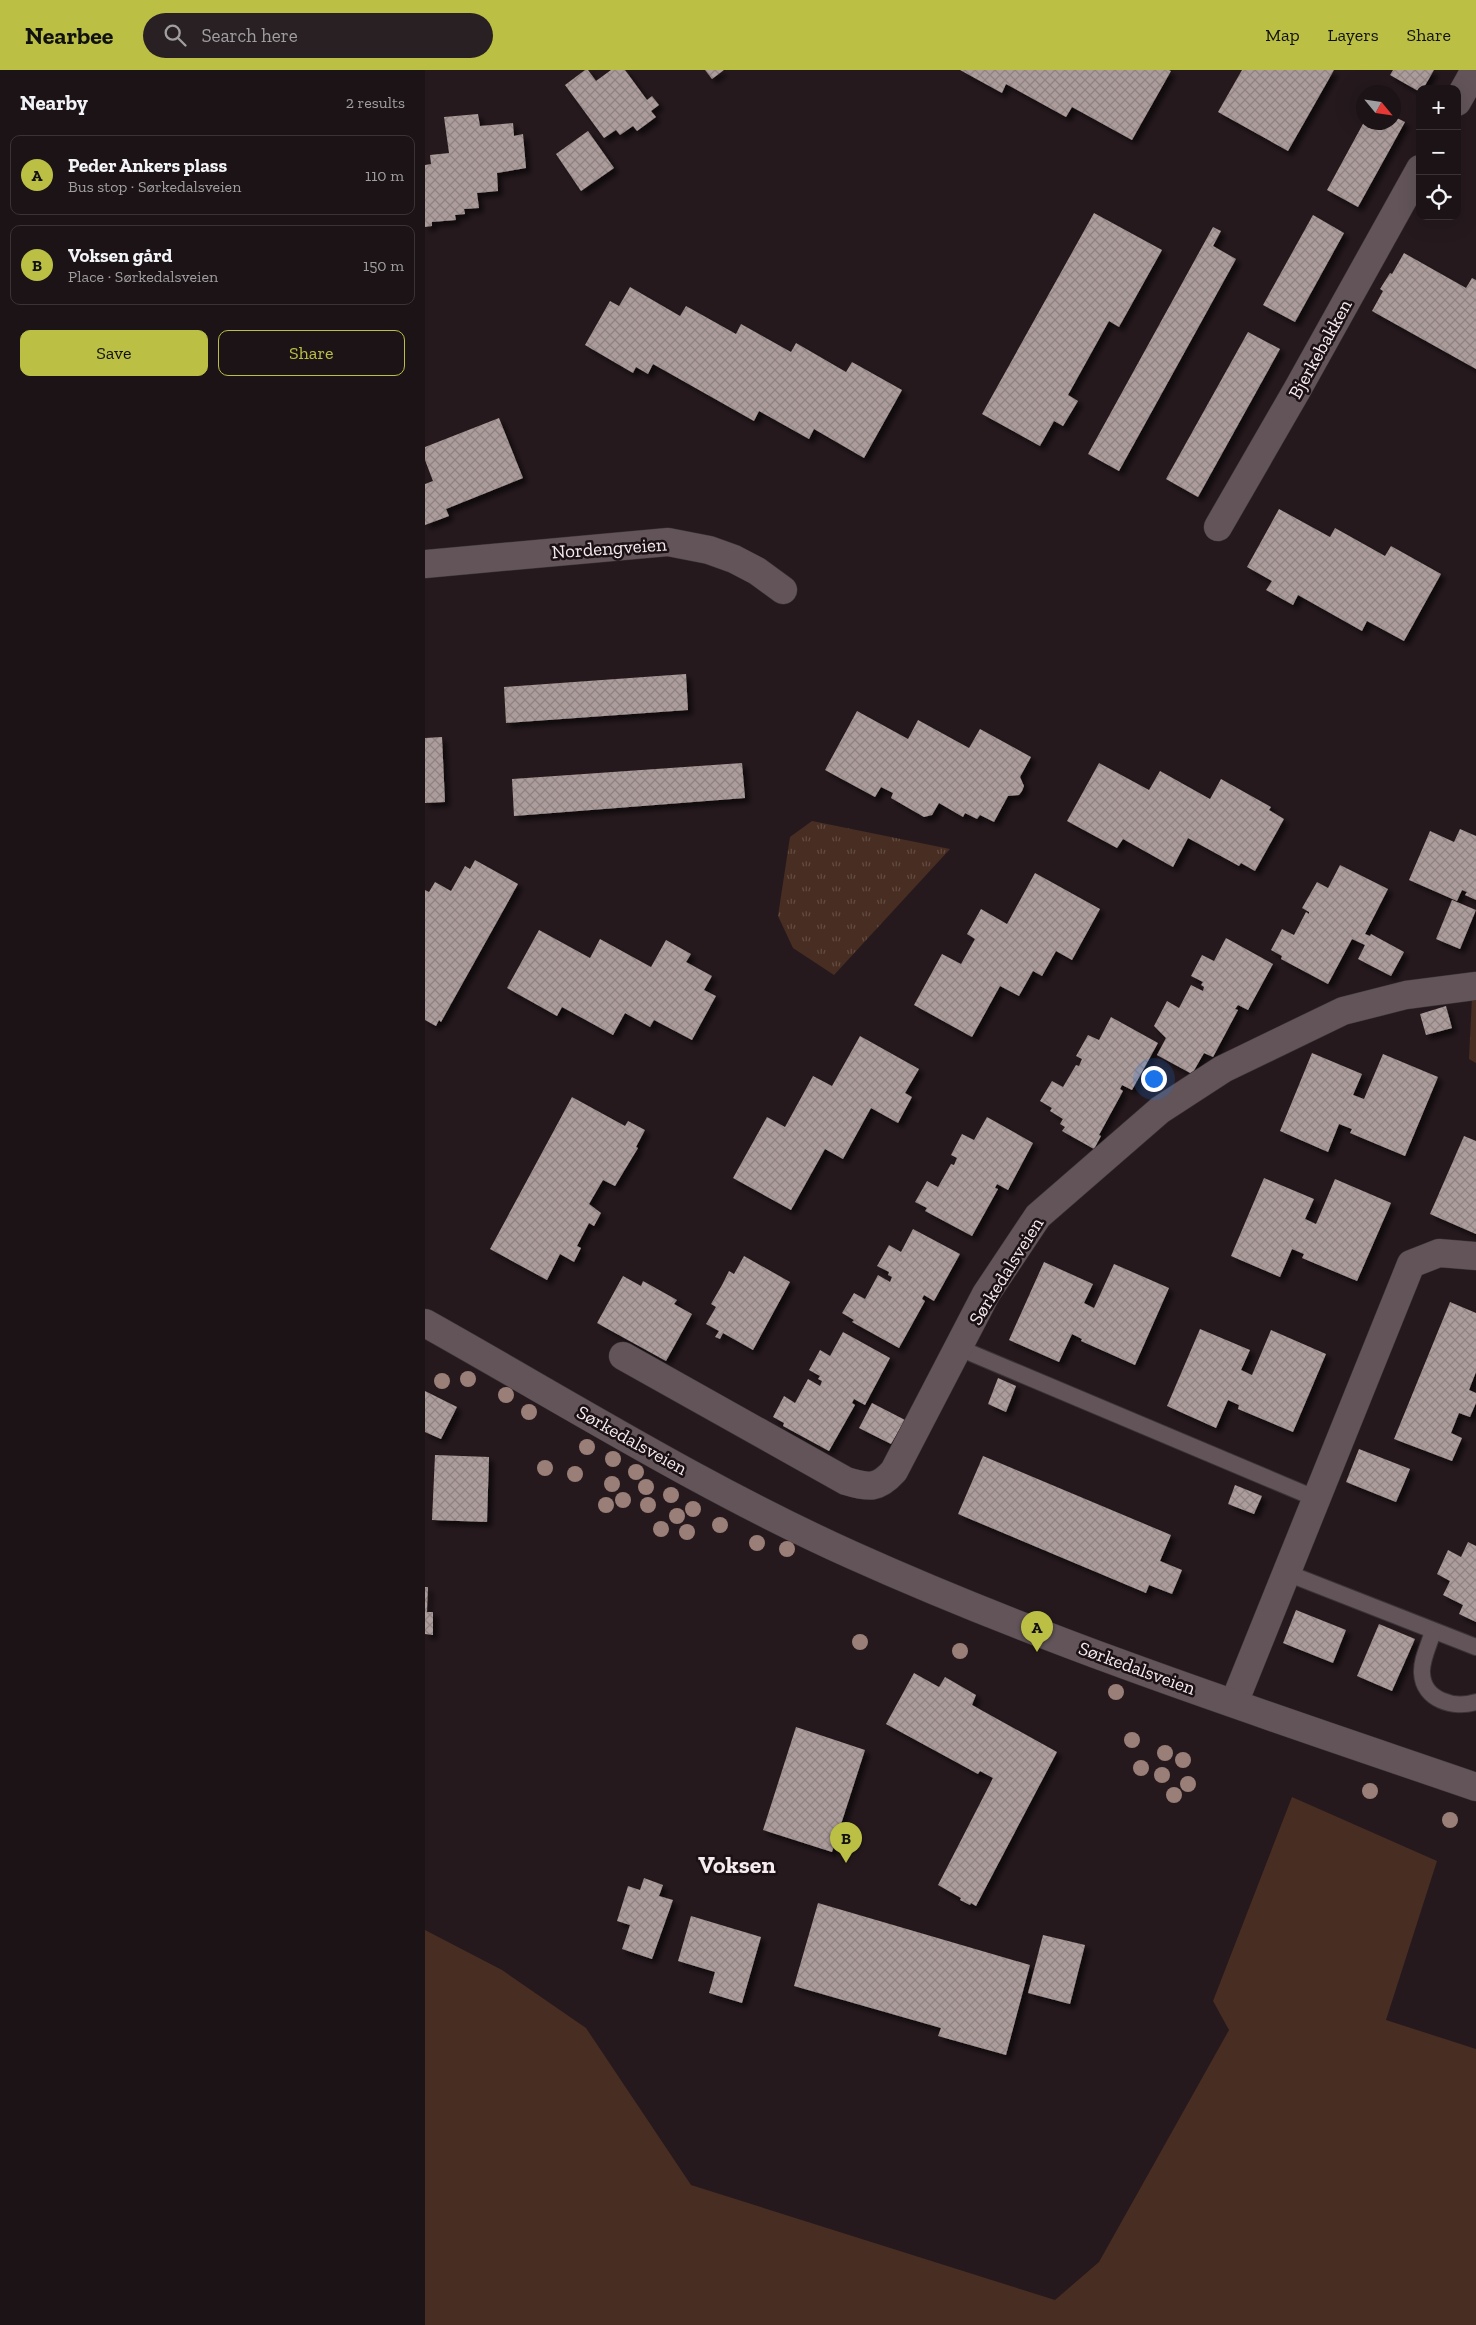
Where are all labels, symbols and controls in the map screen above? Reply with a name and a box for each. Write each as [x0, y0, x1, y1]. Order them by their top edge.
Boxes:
search box [143, 13, 493, 58]
text: Nearbee [25, 21, 113, 50]
icon: search [161, 21, 189, 49]
text: Search here [201, 24, 298, 47]
text: Map [1265, 24, 1300, 46]
text: Layers [1328, 24, 1379, 46]
text: Share [1407, 24, 1451, 46]
north arrow [1356, 85, 1401, 130]
map controls [1416, 85, 1461, 220]
button: + [1416, 85, 1461, 130]
text: Nearby [20, 90, 88, 115]
text: 2 results [346, 93, 405, 112]
button: − [1416, 130, 1461, 175]
text: Peder Ankers plass [68, 154, 227, 177]
text: A [32, 166, 43, 185]
text: 110 m [365, 166, 404, 185]
button: locate [1416, 175, 1461, 220]
text: Bus stop · Sørkedalsveien [68, 177, 241, 196]
text: Voksen gård [68, 244, 172, 267]
text: B [32, 256, 42, 275]
text: 150 m [363, 256, 404, 275]
text: Place · Sørkedalsveien [68, 267, 218, 286]
street label: Bjerkebakken [1283, 295, 1357, 403]
button: Save [20, 330, 208, 376]
button: Share [218, 330, 405, 376]
street label: Nordengveien [551, 532, 667, 563]
your location [1141, 1066, 1167, 1092]
street label: Sørkedalsveien [964, 1213, 1048, 1329]
street label: Sørkedalsveien [573, 1400, 691, 1480]
pin: A [1021, 1611, 1053, 1652]
street label: Sørkedalsveien [1075, 1636, 1199, 1700]
pin: B [830, 1822, 862, 1863]
district label: Voksen [698, 1850, 776, 1879]

